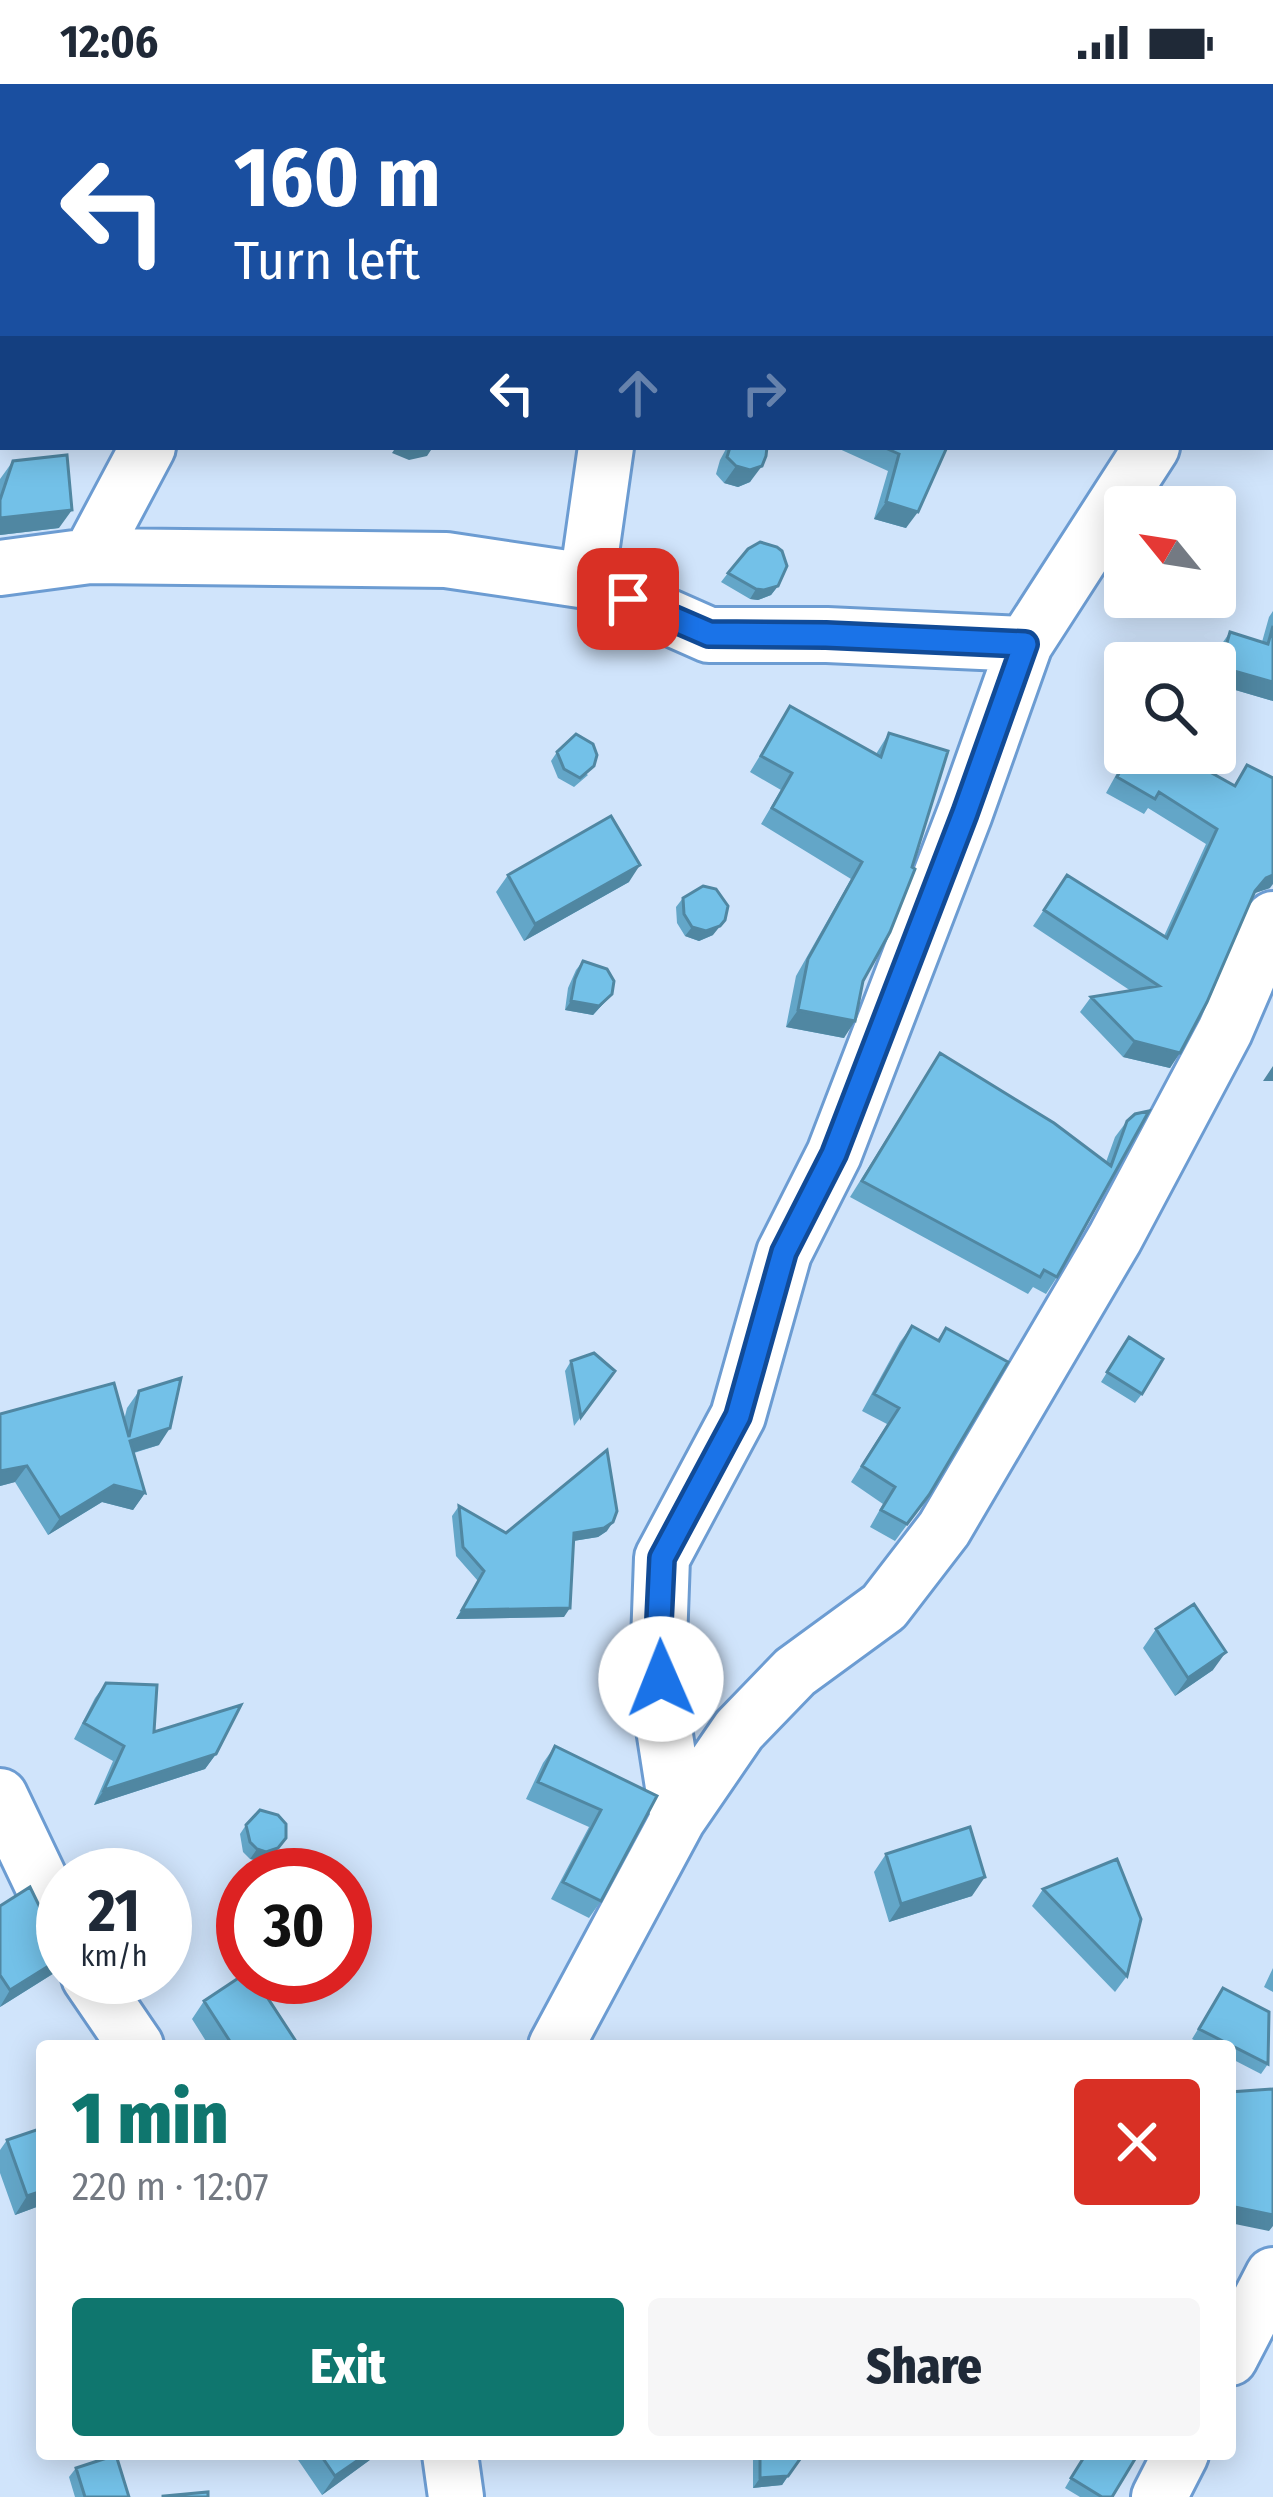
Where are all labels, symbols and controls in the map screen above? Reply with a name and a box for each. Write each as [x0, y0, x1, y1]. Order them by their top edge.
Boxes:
text: 12:06 [60, 15, 158, 69]
text: 160 m [234, 127, 441, 228]
icon: left [36, 132, 192, 288]
text: Turn left [234, 229, 420, 293]
icon: left [479, 360, 545, 426]
icon: ahead [605, 360, 671, 426]
icon: right [731, 360, 797, 426]
north arrow [1104, 486, 1236, 618]
map controls [1104, 486, 1236, 774]
pin [577, 548, 679, 650]
icon: arrive [595, 566, 661, 632]
button: search [1104, 642, 1236, 774]
position arrow [598, 1616, 724, 1742]
speed limit sign: 30 [216, 1848, 372, 2004]
text: 21 [88, 1875, 140, 1947]
text: km/h [81, 1938, 147, 1974]
text: 1 min [72, 2076, 229, 2162]
button: close [1074, 2079, 1200, 2205]
text: 220 m · 12:07 [72, 2164, 269, 2210]
button: Exit [72, 2298, 624, 2436]
button: Share [648, 2298, 1200, 2436]

